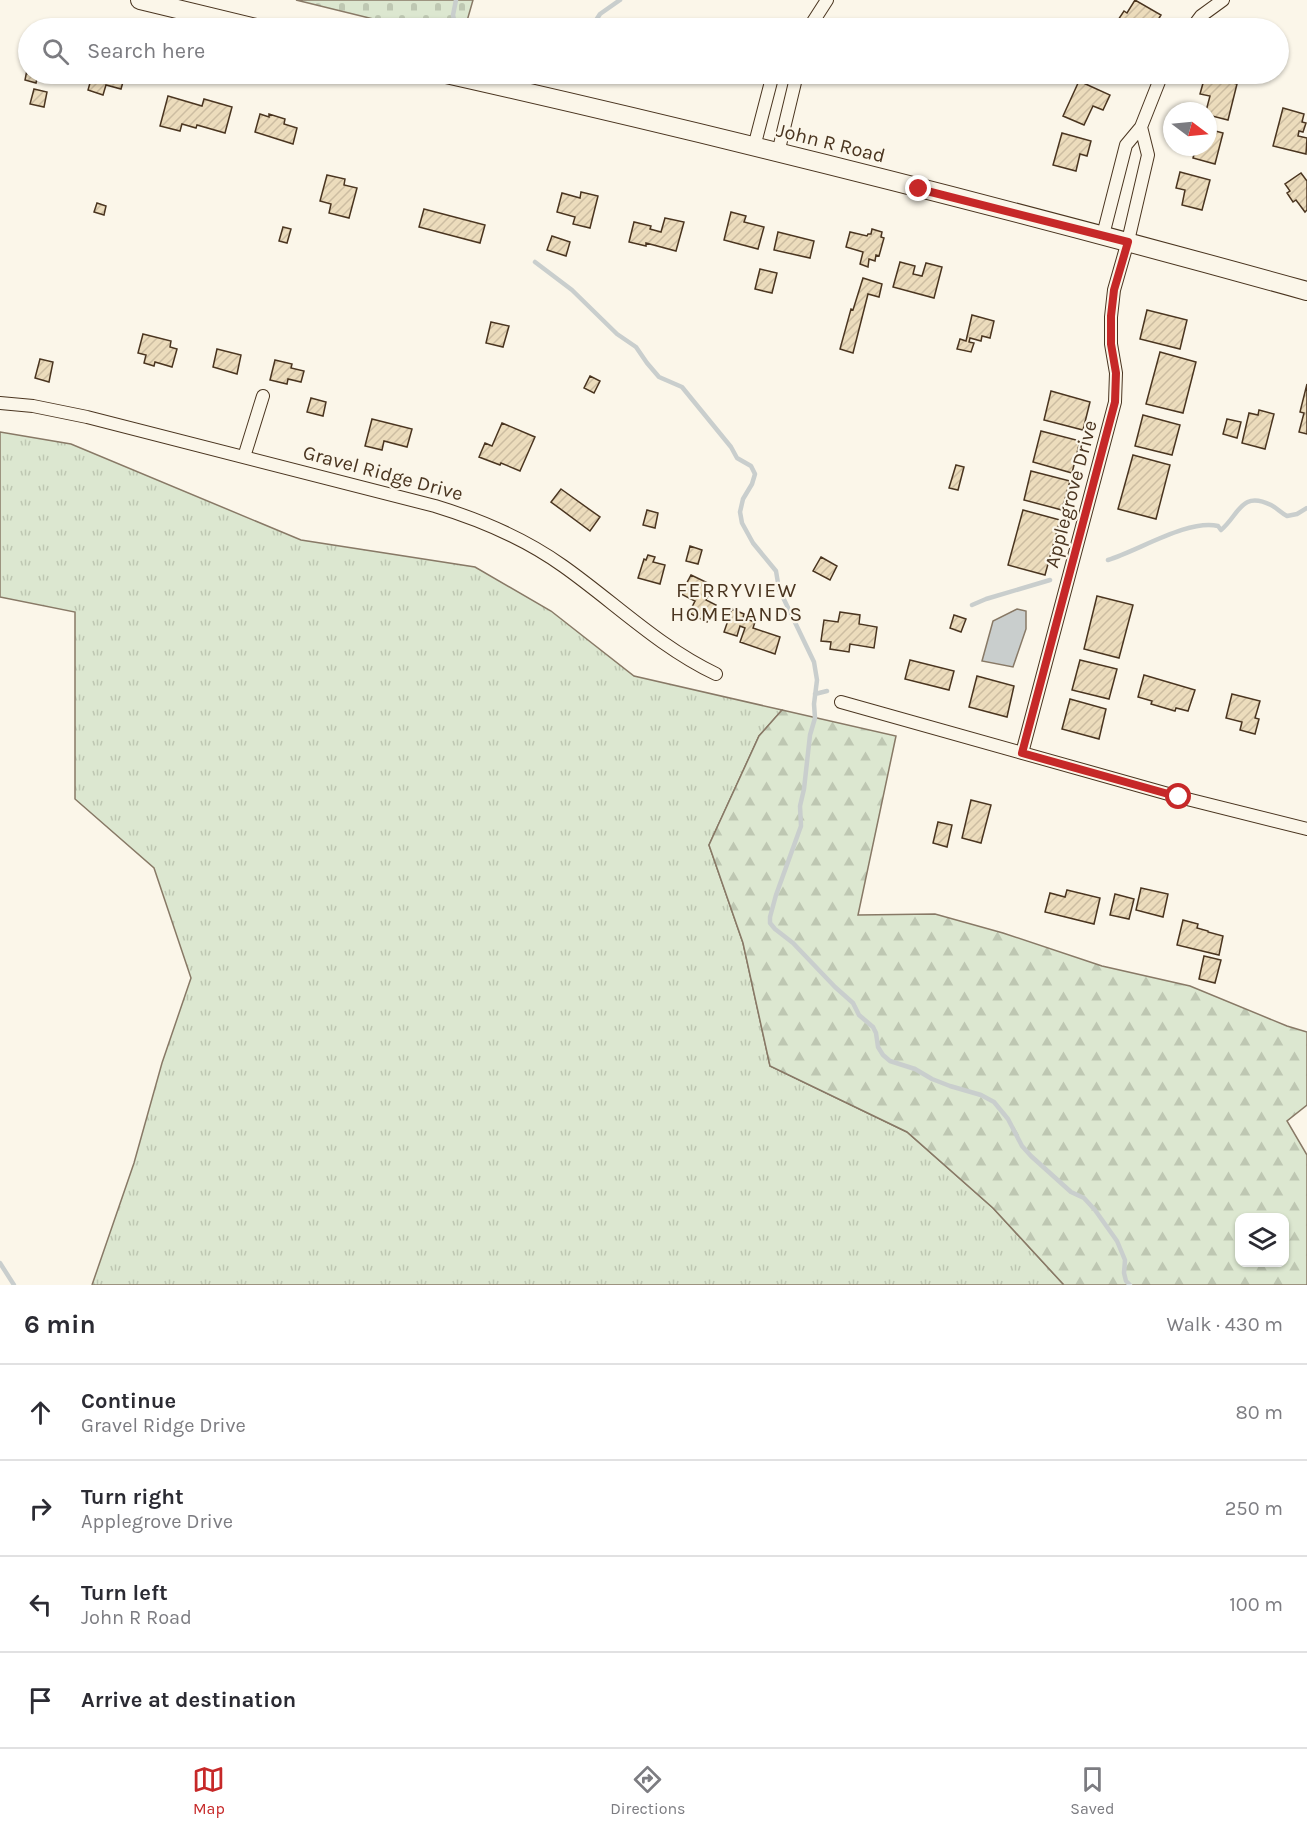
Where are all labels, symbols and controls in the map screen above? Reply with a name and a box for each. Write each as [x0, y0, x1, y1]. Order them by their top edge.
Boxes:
search box [18, 18, 1289, 84]
icon: search [39, 35, 72, 68]
text: Search here [87, 38, 205, 64]
north arrow [1163, 102, 1217, 156]
street label: John R Road [774, 118, 888, 168]
route end [905, 175, 931, 201]
street label: Applegrove Drive [1040, 418, 1102, 570]
street label: Gravel Ridge Drive [300, 441, 466, 505]
district label: FERRYVIEW HOMELANDS [670, 578, 804, 626]
route start [1165, 783, 1191, 809]
map controls [1235, 1213, 1289, 1267]
button: layers [1235, 1213, 1289, 1267]
text: 6 min [24, 1309, 96, 1340]
text: Walk · 430 m [1167, 1313, 1283, 1336]
text: Continue [81, 1388, 176, 1414]
icon: ahead [24, 1396, 57, 1429]
text: 80 m [1235, 1401, 1283, 1424]
text: Gravel Ridge Drive [81, 1414, 246, 1437]
text: Turn right [81, 1484, 184, 1510]
icon: right [24, 1492, 57, 1525]
text: 250 m [1225, 1497, 1283, 1520]
text: Applegrove Drive [81, 1510, 233, 1533]
text: Turn left [81, 1580, 168, 1606]
icon: left [24, 1588, 57, 1621]
text: 100 m [1229, 1593, 1283, 1616]
text: John R Road [81, 1606, 192, 1629]
icon: arrive [24, 1684, 57, 1717]
text: Arrive at destination [81, 1687, 296, 1713]
tab: Map [192, 1763, 225, 1818]
tab: Directions [610, 1763, 685, 1818]
tab: Saved [1070, 1763, 1115, 1818]

